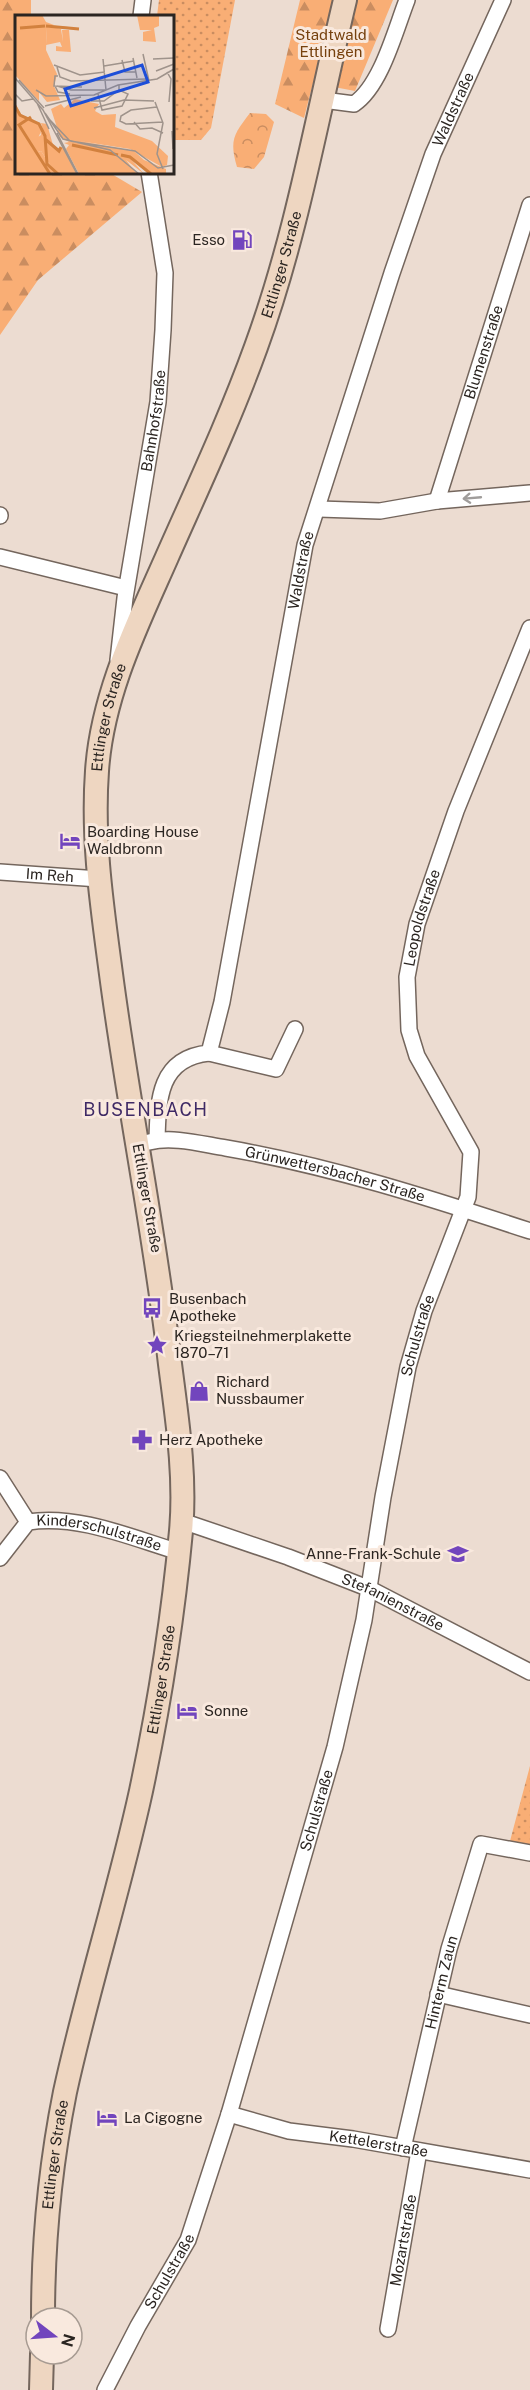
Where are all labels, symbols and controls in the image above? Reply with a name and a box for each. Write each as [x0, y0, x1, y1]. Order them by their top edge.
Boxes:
inset map [15, 15, 174, 174]
park label: Stadtwald Ettlingen [295, 26, 367, 60]
street label: Waldstraße [429, 69, 477, 149]
street label: Ettlinger Straße [258, 209, 304, 320]
fuel station icon: Esso [230, 228, 254, 252]
place label: Esso [192, 231, 225, 248]
street label: Blumenstraße [461, 303, 506, 401]
street label: Bahnhofstraße [137, 369, 168, 473]
one-way arrow [462, 493, 482, 504]
street label: Waldstraße [284, 529, 317, 611]
street label: Ettlinger Straße [88, 661, 129, 772]
place label: Boarding House Waldbronn [87, 823, 199, 857]
hotel icon: Boarding House Waldbronn [58, 829, 82, 853]
street label: Im Reh [25, 865, 74, 885]
street label: Leopoldstraße [400, 867, 443, 968]
district label: BUSENBACH [83, 1099, 209, 1120]
street label: Ettlinger Straße [130, 1142, 165, 1254]
street label: Grünwettersbacher Straße [244, 1143, 427, 1205]
place label: Busenbach Apotheke [169, 1290, 246, 1324]
street label: Schulstraße [397, 1292, 438, 1378]
bus stop icon: Busenbach Apotheke [140, 1296, 164, 1320]
place label: Kriegsteilnehmerplakette 1870–71 [174, 1327, 351, 1361]
place icon: Kriegsteilnehmerplakette 1870–71 [145, 1333, 169, 1357]
place label: Richard Nussbaumer [216, 1373, 305, 1407]
shop icon: Richard Nussbaumer [187, 1379, 211, 1403]
pharmacy icon: Herz Apotheke [130, 1428, 154, 1452]
place label: Herz Apotheke [159, 1431, 263, 1448]
street label: Kinderschulstraße [36, 1511, 164, 1554]
school or university icon: Anne-Frank-Schule [446, 1542, 470, 1566]
place label: Anne-Frank-Schule [306, 1545, 441, 1562]
street label: Stefanienstraße [339, 1570, 447, 1634]
street label: Ettlinger Straße [143, 1624, 178, 1736]
hotel icon: Sonne [175, 1699, 199, 1723]
place label: Sonne [204, 1702, 248, 1719]
street label: Schulstraße [296, 1767, 336, 1853]
street label: Hinterm Zaun [422, 1933, 461, 2031]
street label: Ettlinger Straße [39, 2098, 71, 2210]
hotel icon: La Cigogne [95, 2106, 119, 2130]
place label: La Cigogne [124, 2109, 202, 2126]
street label: Kettelerstraße [328, 2127, 430, 2160]
street label: Mozartstraße [387, 2193, 419, 2288]
street label: Schulstraße [141, 2232, 197, 2312]
north arrow [24, 2306, 84, 2366]
text: N [57, 2331, 79, 2349]

